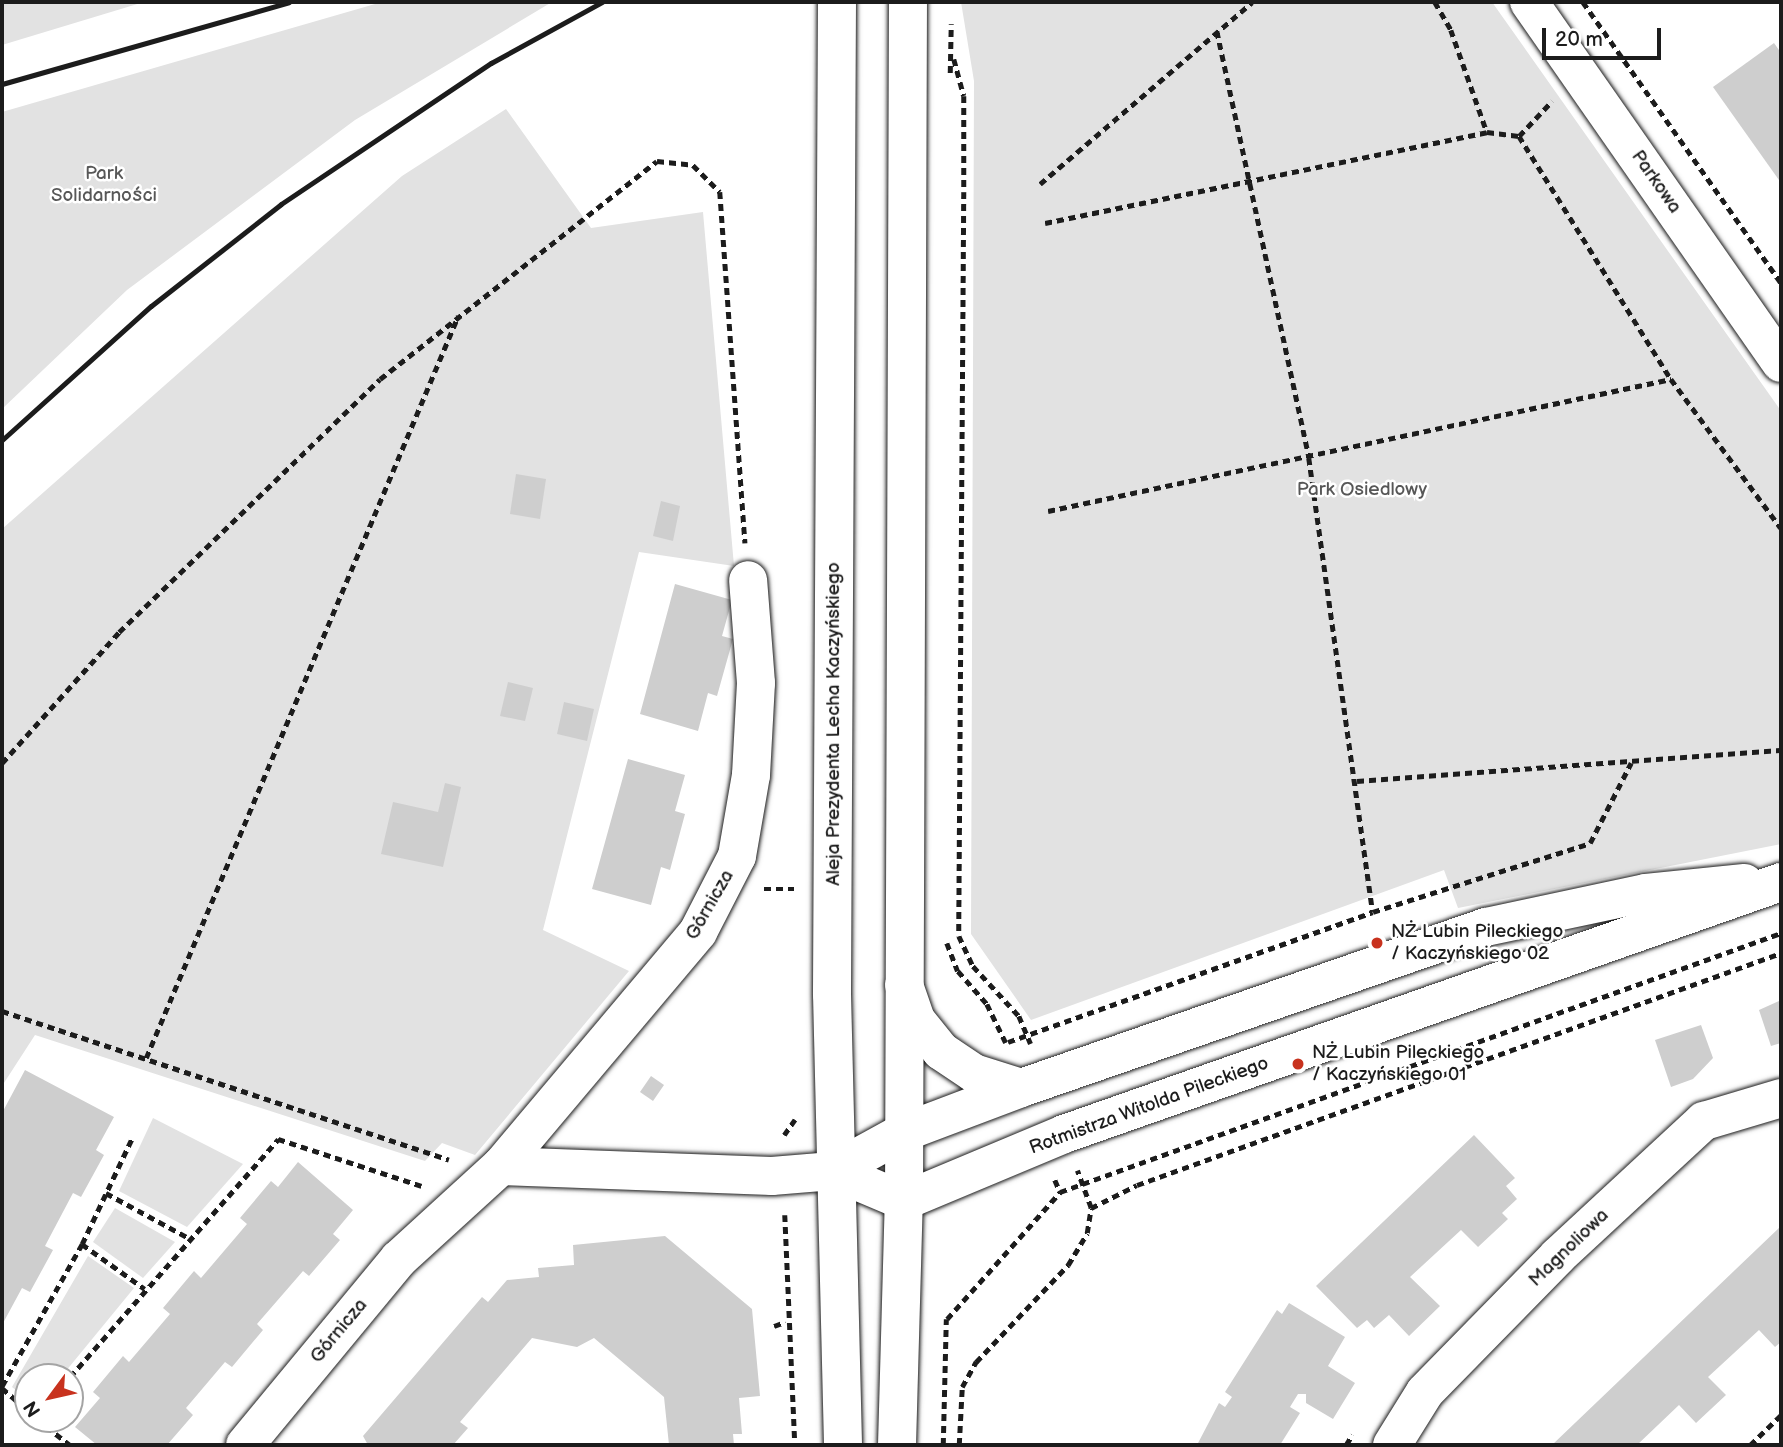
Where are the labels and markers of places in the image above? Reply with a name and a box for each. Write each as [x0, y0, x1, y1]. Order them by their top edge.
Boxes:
place label: NŻ Lubin Pileckiego / Kaczyńskiego 02 [1391, 921, 1563, 965]
marker: NŻ Lubin Pileckiego / Kaczyńskiego 02 [1369, 935, 1385, 951]
place label: NŻ Lubin Pileckiego / Kaczyńskiego 01 [1312, 1042, 1484, 1086]
marker: NŻ Lubin Pileckiego / Kaczyńskiego 01 [1290, 1056, 1306, 1072]

